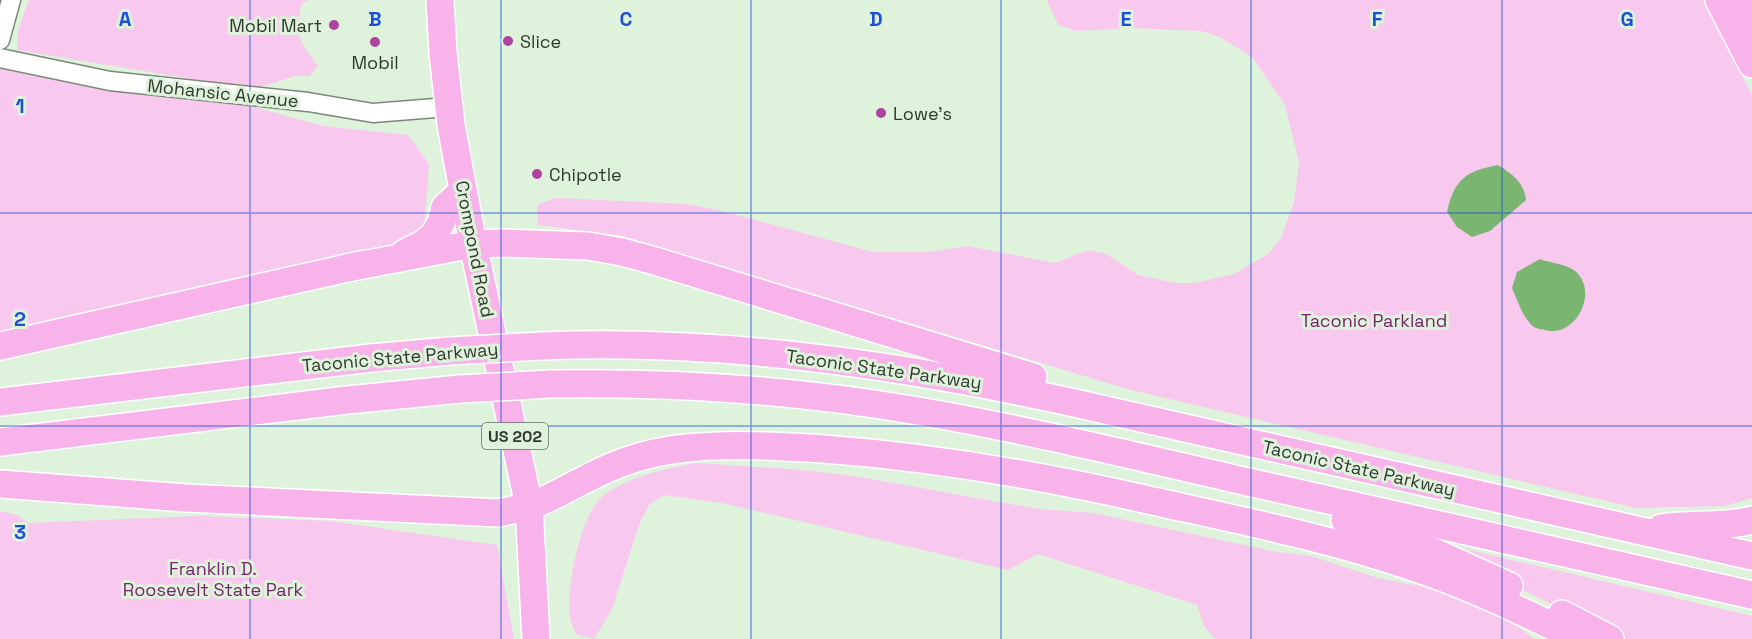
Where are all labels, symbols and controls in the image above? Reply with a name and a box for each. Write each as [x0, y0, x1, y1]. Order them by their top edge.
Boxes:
text: A [119, 6, 132, 32]
text: B [368, 6, 382, 32]
text: C [620, 6, 633, 32]
text: D [869, 6, 883, 32]
text: E [1120, 6, 1132, 32]
text: F [1372, 6, 1383, 32]
text: G [1620, 6, 1634, 32]
place label: Mobil Mart [229, 14, 322, 37]
marker: Mobil Mart [327, 18, 341, 32]
place label: Slice [520, 30, 561, 53]
marker: Slice [501, 34, 515, 48]
marker: Mobil [368, 35, 382, 49]
place label: Mobil [351, 51, 399, 74]
street label: Mohansic Avenue [146, 74, 300, 112]
text: 1 [15, 93, 25, 119]
place label: Lowe's [893, 102, 952, 125]
marker: Lowe's [874, 106, 888, 120]
place label: Chipotle [549, 163, 622, 186]
marker: Chipotle [530, 167, 544, 181]
street label: Crompond Road [450, 179, 500, 319]
text: 2 [14, 306, 26, 332]
park label: Taconic Parkland [1301, 309, 1447, 332]
street label: Taconic State Parkway [301, 337, 499, 377]
street label: Taconic State Parkway [785, 344, 983, 394]
road number: US 202 [482, 423, 548, 449]
street label: Taconic State Parkway [1260, 435, 1458, 501]
text: 3 [14, 519, 26, 545]
park label: Franklin D. Roosevelt State Park [123, 557, 304, 601]

